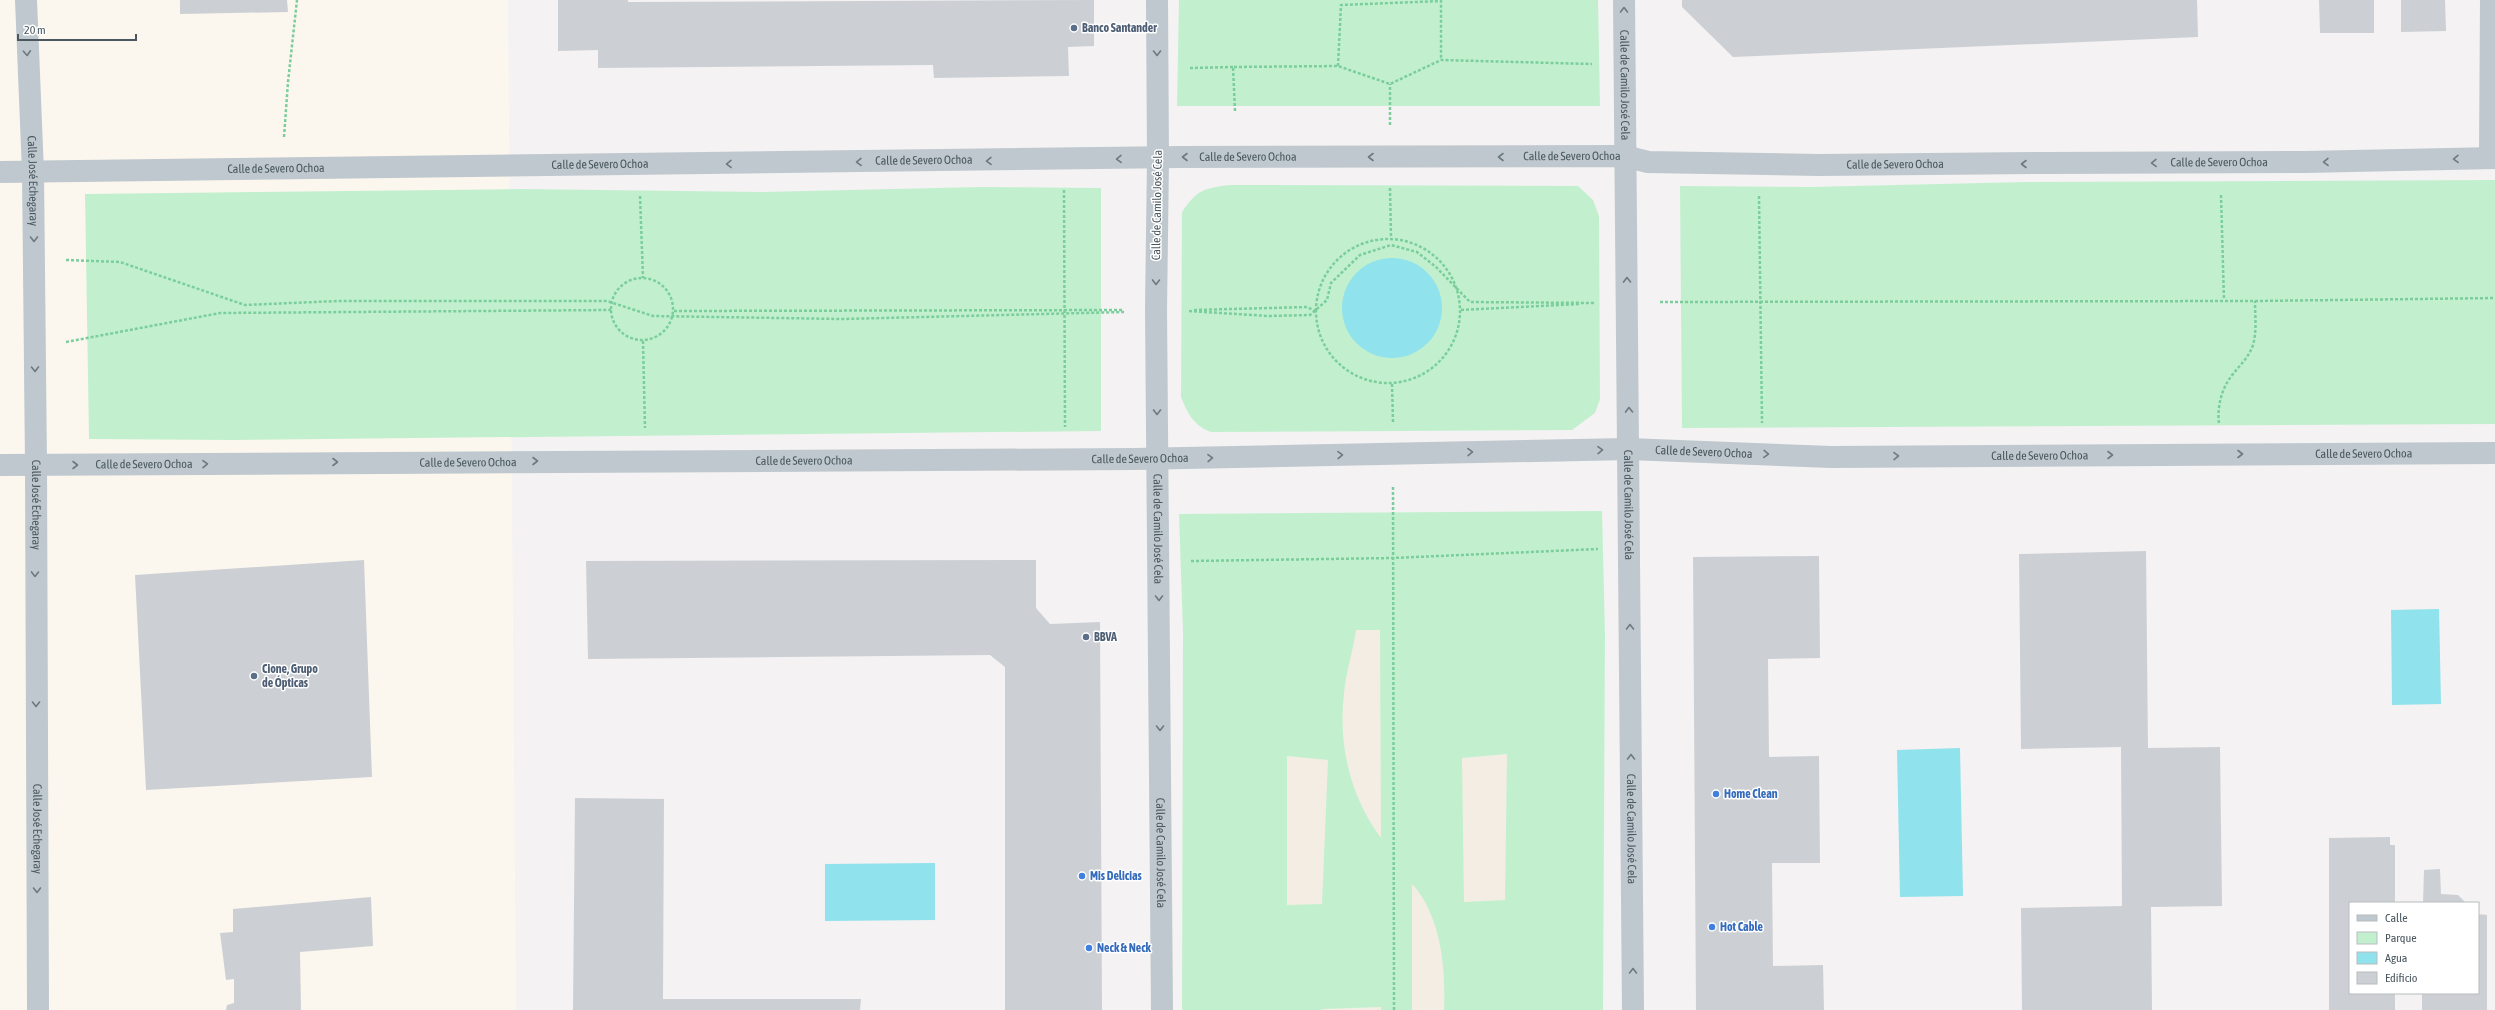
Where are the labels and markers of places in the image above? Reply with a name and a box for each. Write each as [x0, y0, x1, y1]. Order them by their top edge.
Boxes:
place label: Banco Santander [1082, 21, 1157, 35]
marker: Banco Santander [1069, 23, 1079, 33]
place label: BBVA [1094, 630, 1117, 644]
marker: BBVA [1081, 632, 1091, 642]
place label: Cione, Grupo de Ópticas [262, 662, 318, 690]
marker: Cione, Grupo de Ópticas [249, 671, 259, 681]
place label: Home Clean [1724, 787, 1778, 801]
marker: Home Clean [1711, 789, 1721, 799]
place label: Mis Delicias [1090, 869, 1143, 883]
marker: Mis Delicias [1077, 871, 1087, 881]
place label: Hot Cable [1720, 920, 1763, 934]
marker: Hot Cable [1707, 922, 1717, 932]
place label: Neck & Neck [1097, 941, 1152, 955]
marker: Neck & Neck [1084, 943, 1094, 953]

